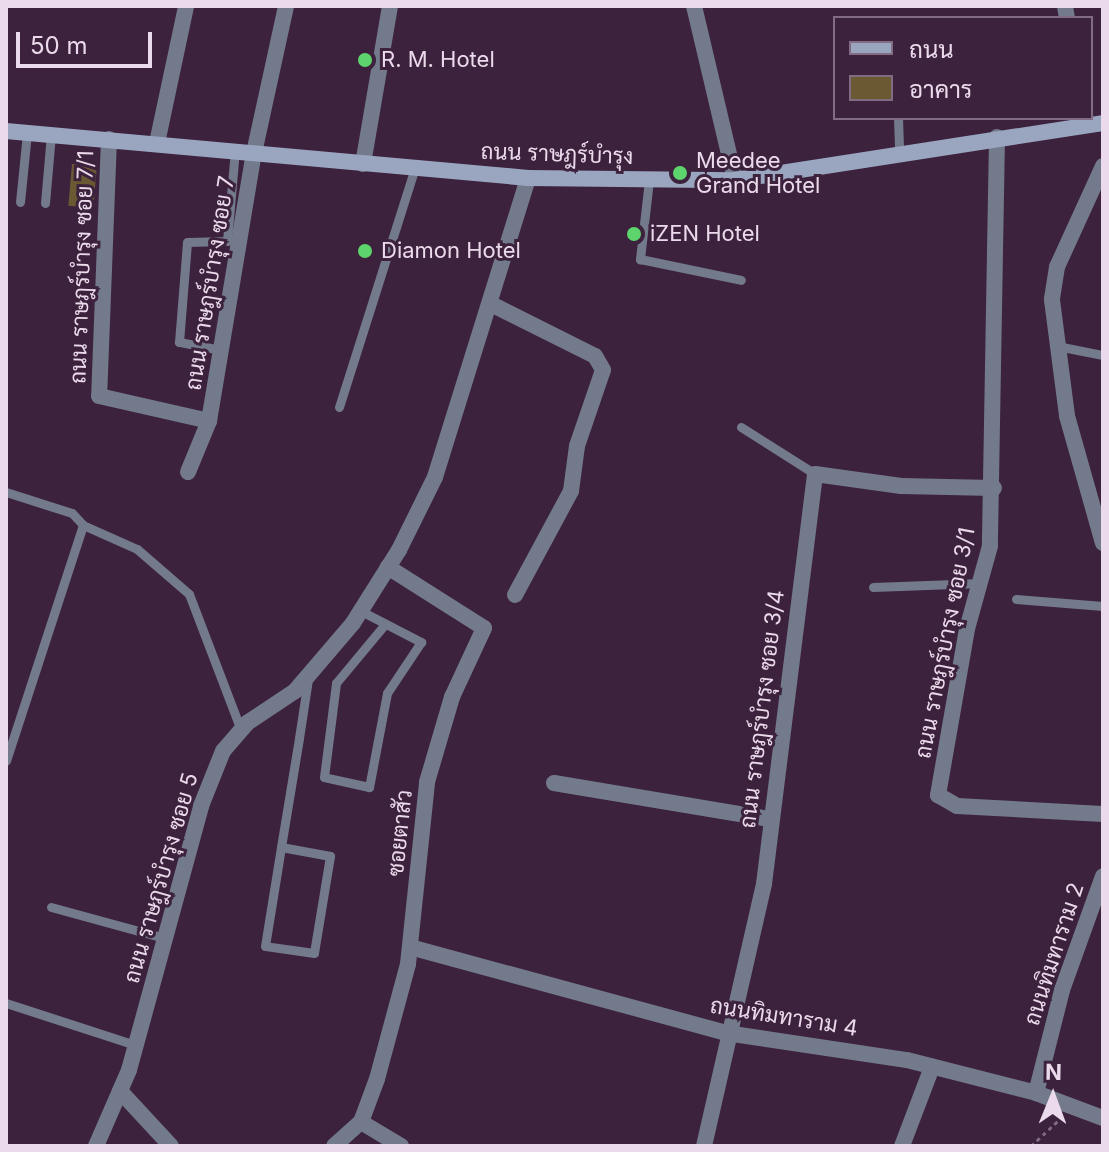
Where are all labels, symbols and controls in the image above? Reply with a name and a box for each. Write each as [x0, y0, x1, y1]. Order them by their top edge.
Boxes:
scale bar [20, 16, 156, 66]
legend [833, 16, 1093, 120]
text: 50 m [30, 31, 88, 60]
text: ถนน [909, 35, 954, 64]
place label: R. M. Hotel [381, 47, 495, 73]
marker: R. M. Hotel [356, 51, 374, 69]
text: อาคาร [909, 75, 972, 104]
street label: ถนน ราษฎร์บำรุง [480, 138, 634, 170]
place label: Meedee Grand Hotel [696, 147, 820, 198]
street label: ถนน ราษฎร์บำรุง ซอย 7/1 [65, 150, 99, 384]
marker: Meedee Grand Hotel [671, 164, 689, 182]
street label: ถนน ราษฎร์บำรุง ซอย 7 [180, 174, 240, 392]
place label: iZEN Hotel [650, 221, 760, 247]
marker: iZEN Hotel [625, 225, 643, 243]
place label: Diamon Hotel [381, 238, 521, 264]
marker: Diamon Hotel [356, 242, 374, 260]
street label: ถนน ราษฎร์บำรุง ซอย 3/1 [910, 525, 980, 761]
street label: ถนน ราษฎร์บำรุง ซอย 3/4 [734, 588, 790, 830]
street label: ถนน ราษฎร์บำรุง ซอย 5 [118, 770, 204, 986]
street label: ซอยตาสัว [382, 788, 418, 878]
street label: ถนนทิมทาราม 2 [1019, 879, 1089, 1029]
street label: ถนนทิมทาราม 4 [708, 992, 860, 1042]
north arrow [1013, 1056, 1093, 1136]
text: N [1045, 1059, 1062, 1085]

